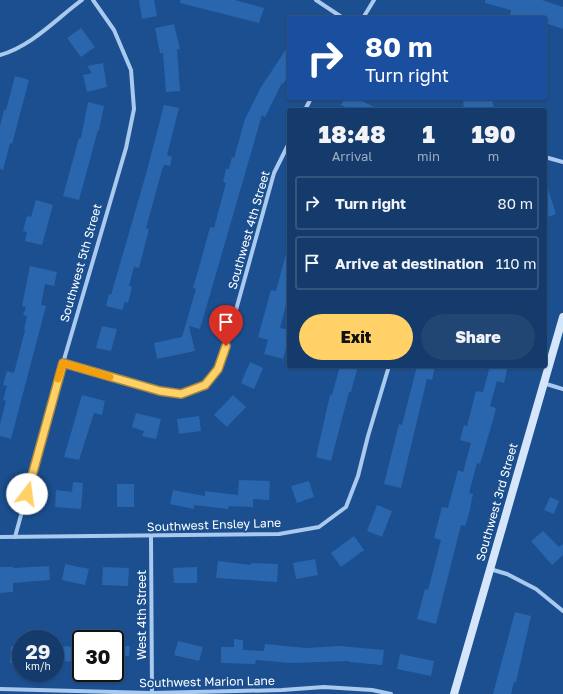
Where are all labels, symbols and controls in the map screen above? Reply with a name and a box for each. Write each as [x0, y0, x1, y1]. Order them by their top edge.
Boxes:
text: 80 m [365, 30, 433, 63]
icon: right [299, 32, 351, 84]
text: Turn right [365, 64, 449, 86]
text: 18:48 [318, 119, 386, 148]
text: 1 [422, 119, 435, 148]
text: 190 [471, 119, 516, 148]
text: Arrival [332, 148, 372, 164]
text: min [417, 148, 440, 164]
text: m [488, 148, 499, 164]
street label: Southwest 4th Street [224, 169, 273, 291]
icon: right [301, 192, 323, 214]
text: Turn right [335, 194, 406, 212]
text: 80 m [498, 194, 533, 212]
street label: Southwest 5th Street [56, 202, 105, 324]
icon: arrive [301, 252, 323, 274]
text: Arrive at destination [335, 254, 484, 272]
text: 110 m [496, 254, 537, 272]
pin [209, 305, 243, 346]
icon: arrive [215, 311, 237, 333]
button: Exit [299, 314, 413, 360]
button: Share [421, 314, 535, 360]
street label: Southwest 3rd Street [472, 441, 521, 563]
position arrow [6, 473, 48, 515]
street label: Southwest Ensley Lane [147, 515, 281, 534]
street label: West 4th Street [134, 570, 149, 660]
speed limit sign: 30 [72, 630, 124, 682]
text: 29 [26, 639, 50, 663]
text: km/h [25, 660, 51, 672]
street label: Southwest Marion Lane [139, 673, 275, 690]

